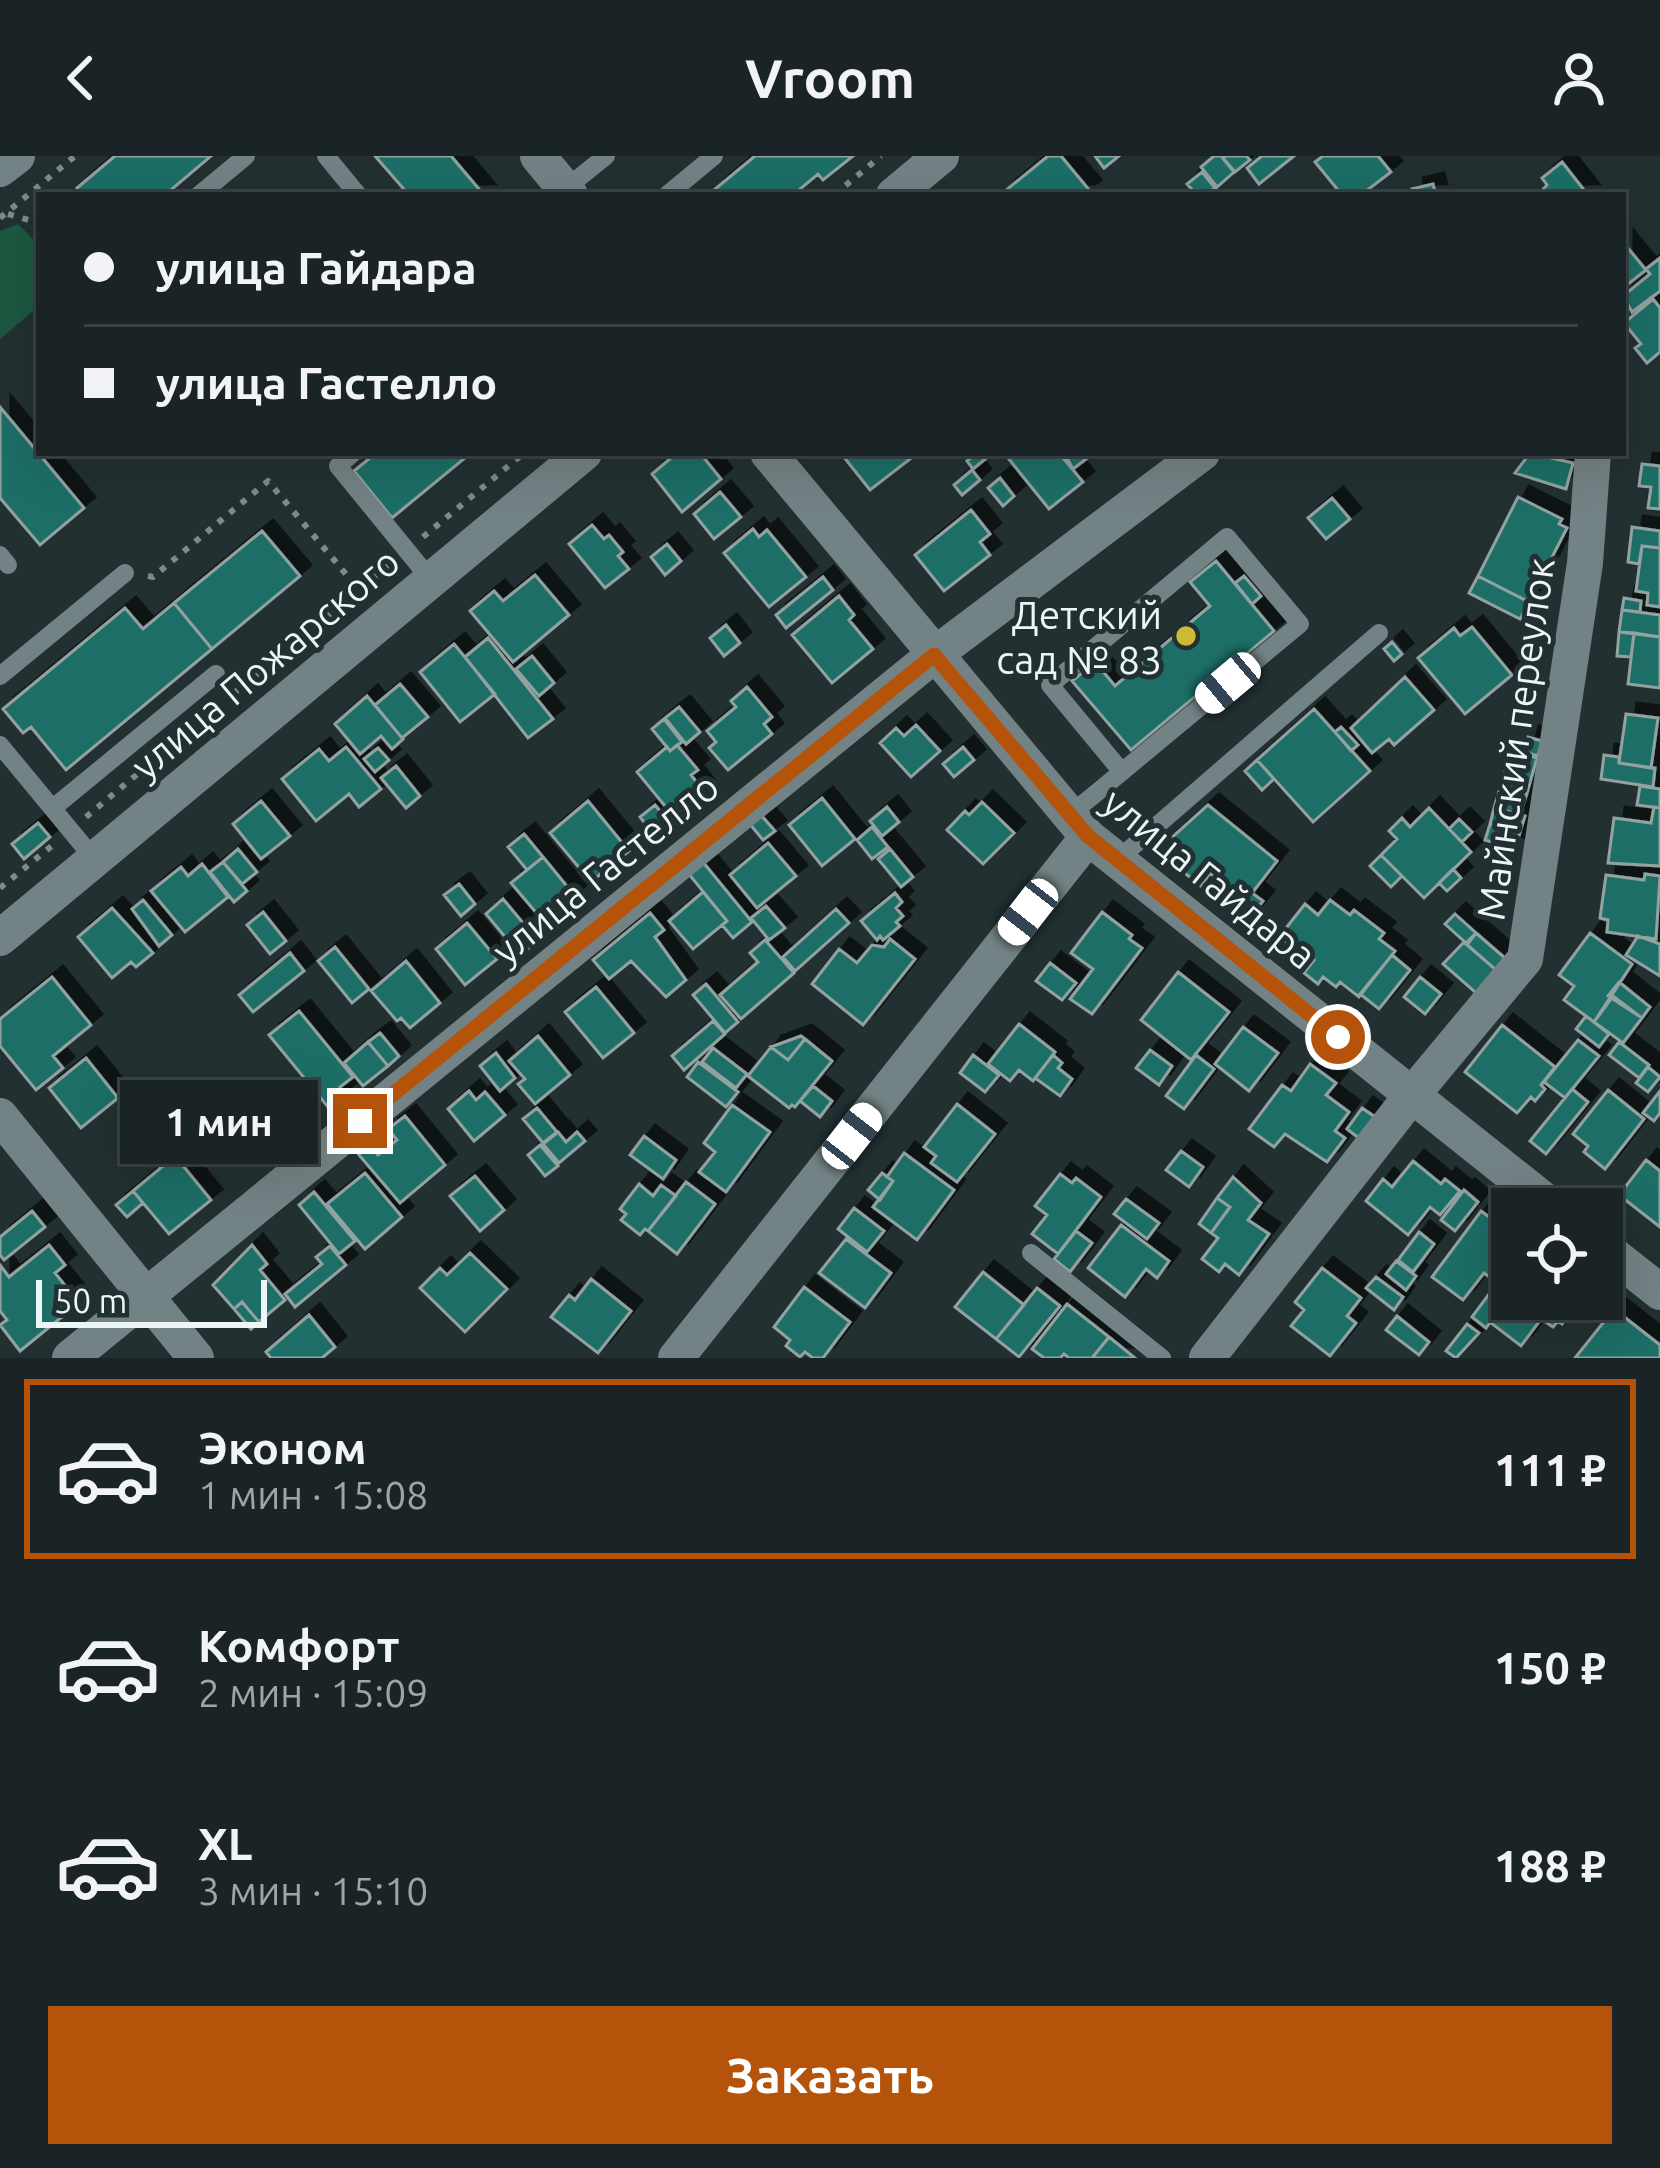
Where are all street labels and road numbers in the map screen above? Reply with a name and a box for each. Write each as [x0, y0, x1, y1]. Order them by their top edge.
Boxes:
street label: улица Пожарского [123, 539, 407, 787]
street label: Майнский переулок [1468, 555, 1562, 923]
street label: улица Гастелло [484, 764, 726, 972]
street label: улица Гайдара [1095, 779, 1325, 977]

